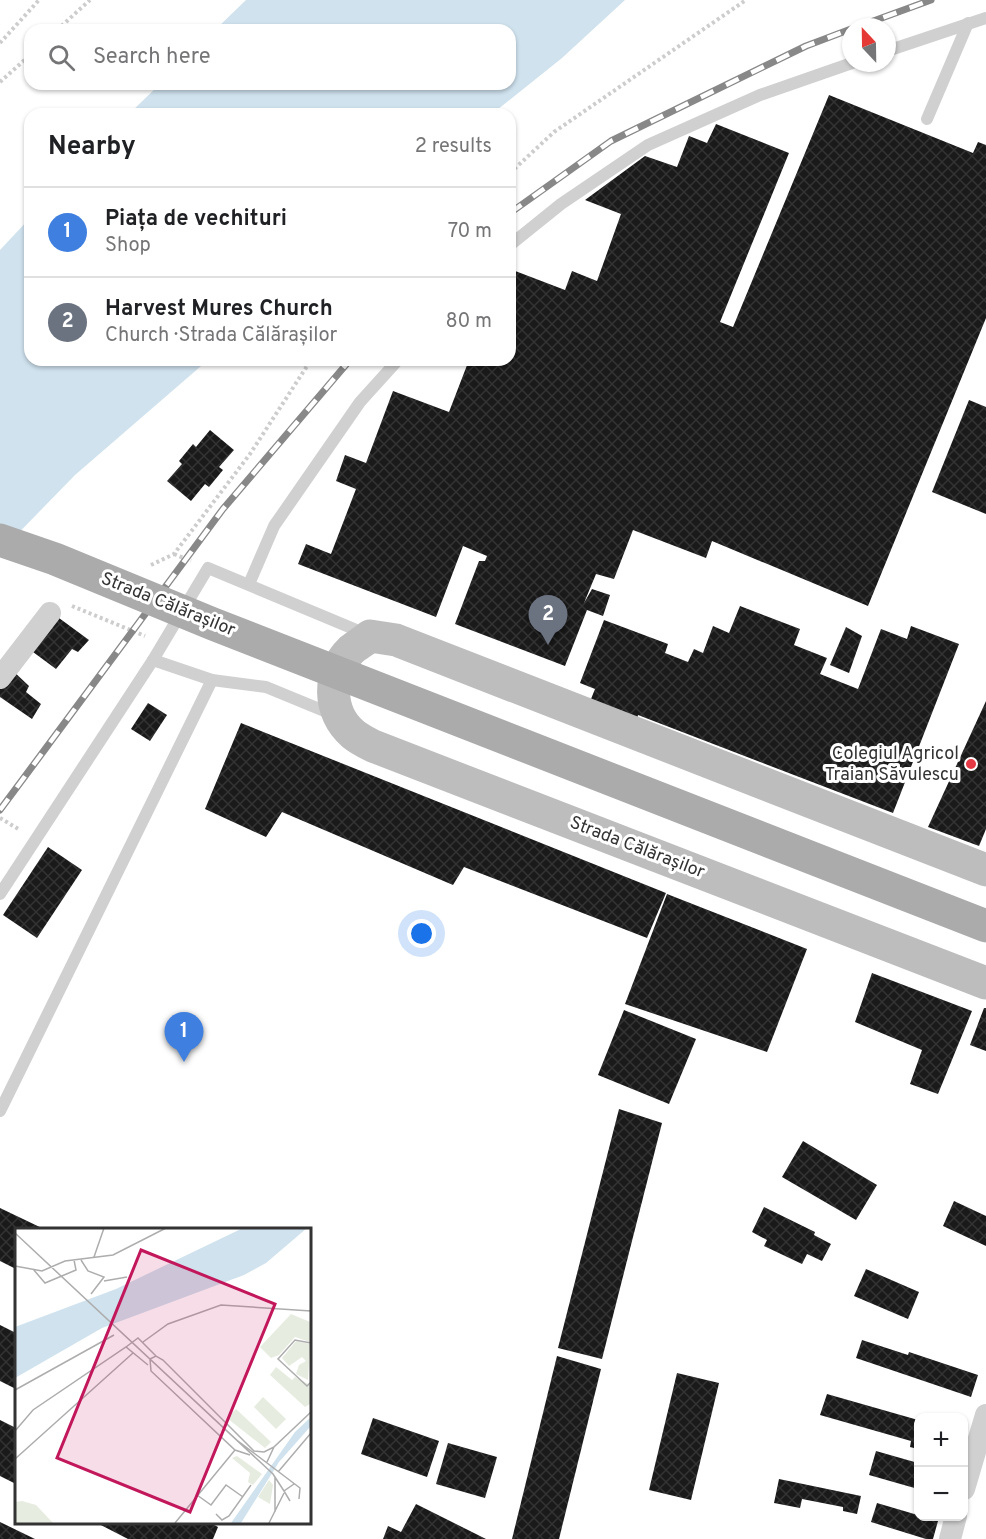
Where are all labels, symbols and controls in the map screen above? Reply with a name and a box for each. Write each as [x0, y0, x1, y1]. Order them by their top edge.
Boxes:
north arrow [842, 18, 896, 72]
search box [24, 24, 516, 90]
icon: search [45, 41, 78, 74]
text: Search here [93, 44, 211, 71]
text: Nearby [48, 131, 136, 164]
text: 2 results [415, 134, 492, 160]
text: Piața de vechituri [105, 206, 287, 233]
text: 1 [64, 219, 72, 245]
text: 70 m [448, 219, 492, 245]
text: Shop [105, 233, 151, 259]
text: Harvest Mures Church [105, 296, 333, 323]
text: 2 [61, 309, 74, 335]
text: 80 m [446, 309, 492, 335]
text: Church · Strada Călărașilor [105, 323, 337, 349]
street label: Strada Călărașilor [97, 568, 239, 642]
pin: 2 [528, 596, 568, 645]
place label: Colegiul Agricol Traian Săvulescu [825, 743, 959, 787]
marker: Colegiul Agricol Traian Săvulescu [964, 757, 978, 771]
street label: Strada Călărașilor [566, 812, 708, 884]
your location [407, 919, 436, 948]
pin: 1 [164, 1012, 204, 1062]
inset map [15, 1228, 310, 1524]
map controls [914, 1413, 968, 1521]
button: + [914, 1413, 968, 1467]
button: − [914, 1467, 968, 1521]

